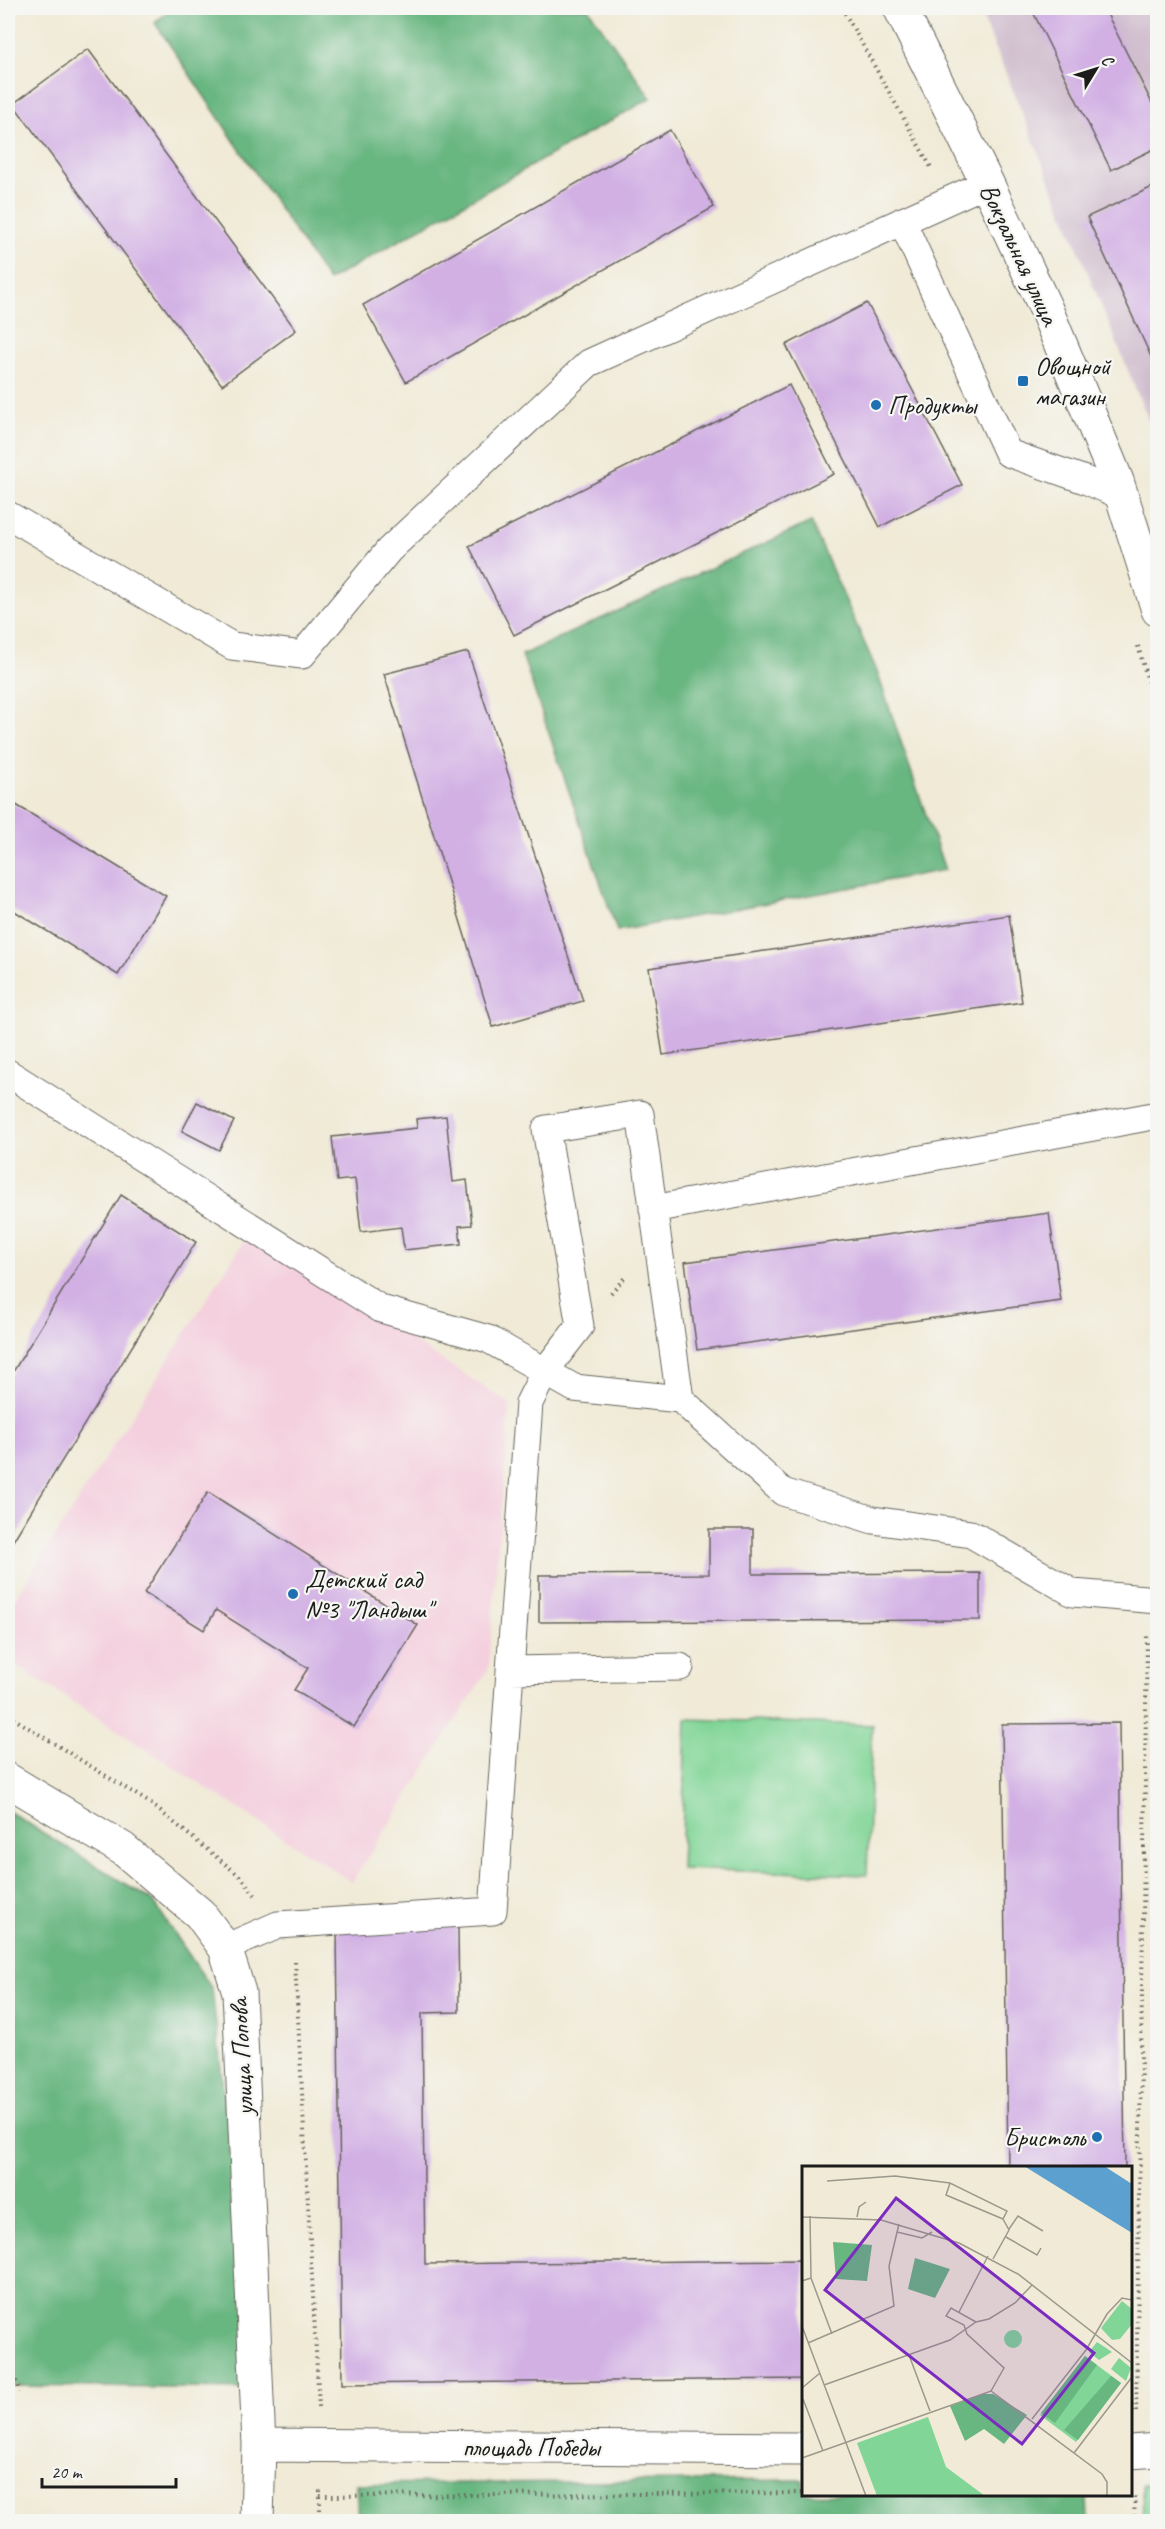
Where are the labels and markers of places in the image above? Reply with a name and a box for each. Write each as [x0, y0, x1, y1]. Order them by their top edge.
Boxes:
place label: Овощной магазин [1035, 350, 1113, 413]
marker: Овощной магазин [1016, 374, 1030, 388]
place label: Продукты [888, 389, 979, 422]
marker: Продукты [869, 398, 883, 412]
place label: Детский сад №3 "Ландыш" [305, 1563, 437, 1626]
marker: Детский сад №3 "Ландыш" [286, 1587, 300, 1601]
place label: Бристоль [1004, 2121, 1087, 2154]
marker: Бристоль [1090, 2130, 1104, 2144]

